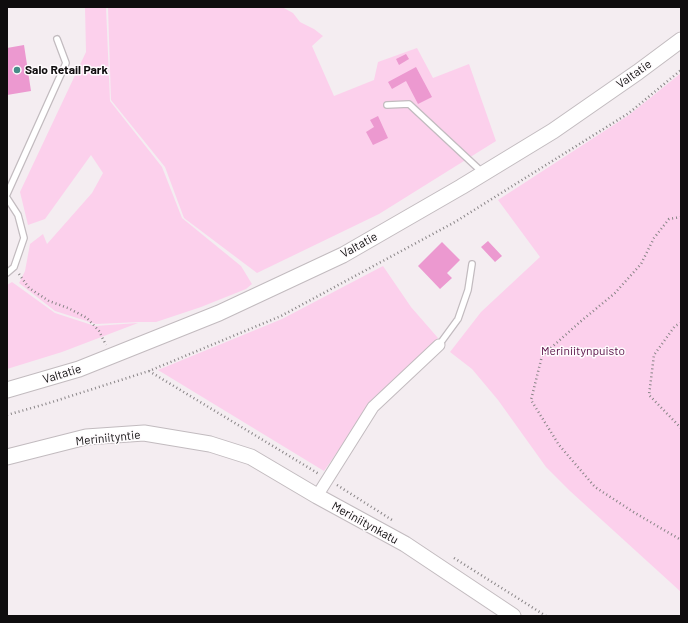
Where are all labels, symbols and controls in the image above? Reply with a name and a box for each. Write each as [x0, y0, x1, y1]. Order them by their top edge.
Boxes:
street label: Valtatie [614, 57, 654, 91]
place label: Salo Retail Park [25, 63, 108, 77]
marker: Salo Retail Park [12, 65, 22, 75]
street label: Valtatie [338, 229, 380, 261]
park label: Meriniitynpuisto [541, 344, 625, 358]
street label: Valtatie [41, 361, 83, 387]
street label: Meriniityntie [75, 427, 141, 449]
street label: Meriniitynkatu [329, 499, 401, 547]

